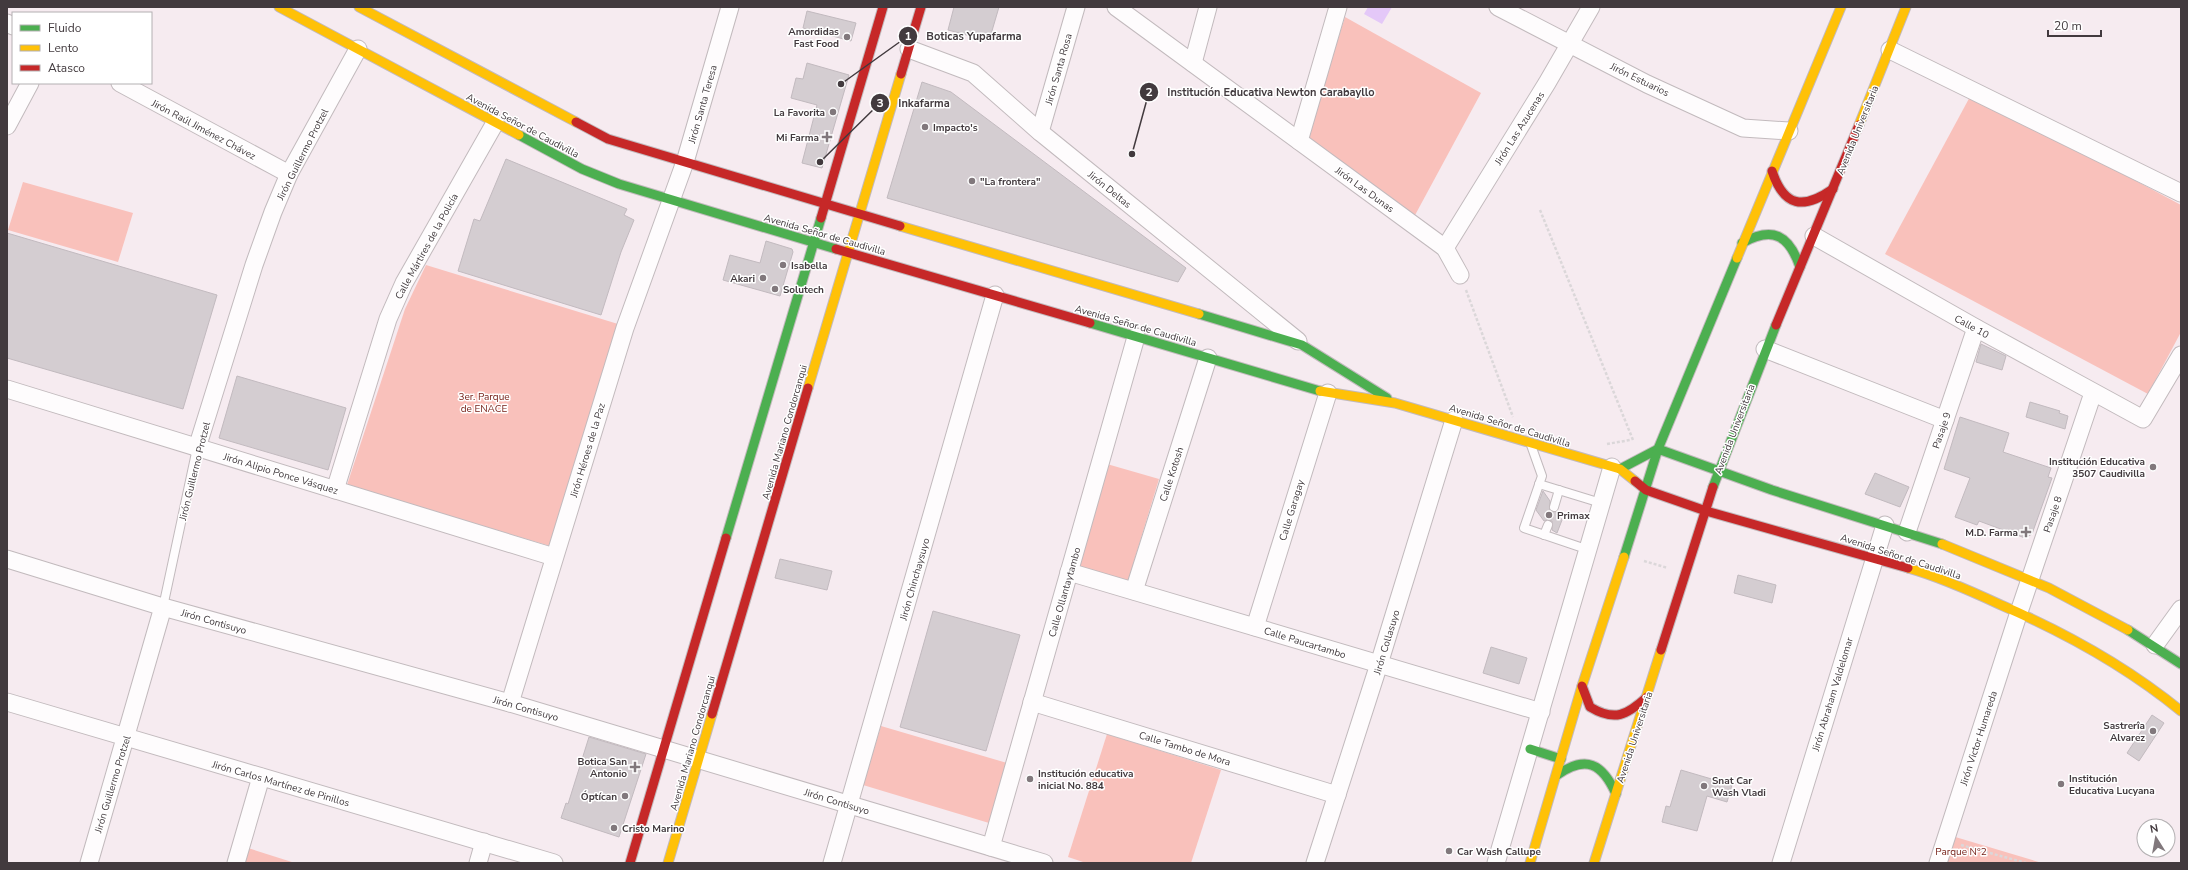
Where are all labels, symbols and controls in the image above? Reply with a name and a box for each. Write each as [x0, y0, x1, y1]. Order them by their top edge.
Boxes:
legend [12, 12, 152, 84]
scale bar [2048, 12, 2101, 38]
text: 20 m [2054, 18, 2082, 34]
text: Fluido [48, 20, 82, 36]
callout: Boticas Yupafarma [898, 24, 1029, 47]
place label: Amordidas Fast Food [788, 25, 839, 51]
text: 1 [904, 28, 912, 44]
text: Boticas Yupafarma [926, 29, 1022, 44]
marker: Amordidas Fast Food [842, 32, 852, 42]
street label: Jirón Santa Rosa [1042, 32, 1076, 108]
text: Lento [48, 40, 79, 56]
street label: Jirón Estuarios [1607, 59, 1672, 100]
text: Atasco [48, 60, 85, 76]
street label: Jirón Santa Teresa [685, 63, 721, 146]
callout: Institución Educativa Newton Carabayllo [1139, 81, 1383, 104]
street label: Avenida Universitaria [1834, 83, 1882, 177]
text: 2 [1145, 84, 1153, 100]
text: Institución Educativa Newton Carabayllo [1167, 85, 1375, 100]
street label: Jirón Las Azucenas [1491, 89, 1548, 169]
street label: Avenida Señor de Caudivilla [464, 90, 581, 162]
callout: Inkafarma [870, 92, 958, 115]
text: 3 [876, 95, 884, 111]
street label: Jirón Raúl Jiménez Chávez [148, 96, 258, 164]
text: Inkafarma [898, 96, 950, 111]
street label: Jirón Guillermo Protzel [273, 106, 332, 204]
place label: La Favorita [774, 106, 825, 120]
marker: La Favorita [828, 107, 838, 117]
place label: Impacto's [933, 121, 978, 135]
marker: Impacto's [920, 122, 930, 132]
place label: Mi Farma [776, 131, 819, 145]
marker: Mi Farma [822, 132, 832, 142]
street label: Jirón Las Dunas [1331, 163, 1397, 216]
street label: Jirón Deltas [1084, 167, 1134, 212]
place label: "La frontera" [980, 175, 1040, 189]
marker: "La frontera" [967, 176, 977, 186]
street label: Calle Mártires de la Policía [392, 191, 462, 302]
street label: Avenida Señor de Caudivilla [762, 211, 887, 259]
place label: Isabella [791, 259, 827, 273]
marker: Isabella [778, 260, 788, 270]
place label: Akari [730, 272, 755, 286]
marker: Akari [758, 273, 768, 283]
place label: Solutech [783, 283, 824, 297]
marker: Solutech [770, 284, 780, 294]
street label: Avenida Señor de Caudivilla [1073, 302, 1198, 350]
street label: Calle 10 [1952, 312, 1991, 342]
street label: Avenida Mariano Condorcanqui [759, 363, 811, 501]
street label: Avenida Universitaria [1711, 382, 1759, 476]
park label: 3er. Parque de ENACE [458, 390, 510, 416]
street label: Jirón Héroes de la Paz [567, 401, 609, 500]
street label: Avenida Señor de Caudivilla [1447, 401, 1572, 451]
street label: Pasaje 9 [1929, 410, 1955, 450]
street label: Jirón Guillermo Protzel [176, 420, 214, 523]
street label: Calle Kotosh [1157, 445, 1187, 503]
street label: Jirón Alipio Ponce Vásquez [221, 450, 340, 498]
place label: Institución Educativa 3507 Caudivilla [2049, 455, 2145, 481]
marker: Institución Educativa 3507 Caudivilla [2148, 462, 2158, 472]
street label: Calle Garagay [1276, 477, 1308, 543]
street label: Pasaje 8 [2040, 494, 2066, 534]
place label: Primax [1557, 509, 1590, 523]
marker: Primax [1544, 510, 1554, 520]
place label: M.D. Farma [1965, 526, 2018, 540]
marker: M.D. Farma [2021, 527, 2031, 537]
street label: Avenida Señor de Caudivilla [1839, 531, 1963, 583]
street label: Jirón Chinchaysuyo [896, 536, 934, 623]
street label: Calle Ollantaytambo [1045, 545, 1085, 639]
street label: Jirón Contisuyo [178, 606, 248, 638]
street label: Jirón Collasuyo [1370, 608, 1404, 677]
street label: Calle Paucartambo [1262, 624, 1348, 662]
street label: Jirón Abraham Valdelomar [1809, 635, 1857, 754]
street label: Avenida Mariano Condorcanqui [667, 674, 719, 812]
street label: Jirón Victor Humareda [1957, 689, 2001, 788]
street label: Avenida Universitaria [1614, 690, 1656, 785]
street label: Jirón Contisuyo [490, 693, 560, 725]
place label: Sastrerîa Alvarez [2103, 719, 2145, 745]
marker: Sastrerîa Alvarez [2148, 726, 2158, 736]
street label: Calle Tambo de Mora [1137, 728, 1232, 770]
street label: Jirón Guillermo Protzel [91, 734, 134, 836]
place label: Botica San Antonio [578, 755, 627, 781]
street label: Jirón Carlos Martínez de Pinillos [209, 757, 351, 810]
marker: Botica San Antonio [630, 762, 640, 772]
place label: Institución educativa inicial No. 884 [1038, 767, 1134, 793]
place label: Institución Educativa Lucyana [2069, 772, 2155, 798]
marker: Institución educativa inicial No. 884 [1025, 774, 1035, 784]
place label: Snat Car Wash Vladi [1712, 774, 1766, 800]
marker: Institución Educativa Lucyana [2056, 779, 2066, 789]
marker: Snat Car Wash Vladi [1699, 781, 1709, 791]
street label: Jirón Contisuyo [801, 785, 871, 819]
place label: Óptícan [581, 790, 617, 804]
marker: Óptícan [620, 791, 630, 801]
north arrow [2136, 818, 2176, 858]
text: N [2149, 821, 2160, 837]
place label: Cristo Marino [622, 822, 685, 836]
marker: Cristo Marino [609, 823, 619, 833]
place label: Car Wash Callupe [1457, 845, 1541, 859]
park label: Parque N°2 [1935, 845, 1987, 859]
marker: Car Wash Callupe [1444, 846, 1454, 856]

